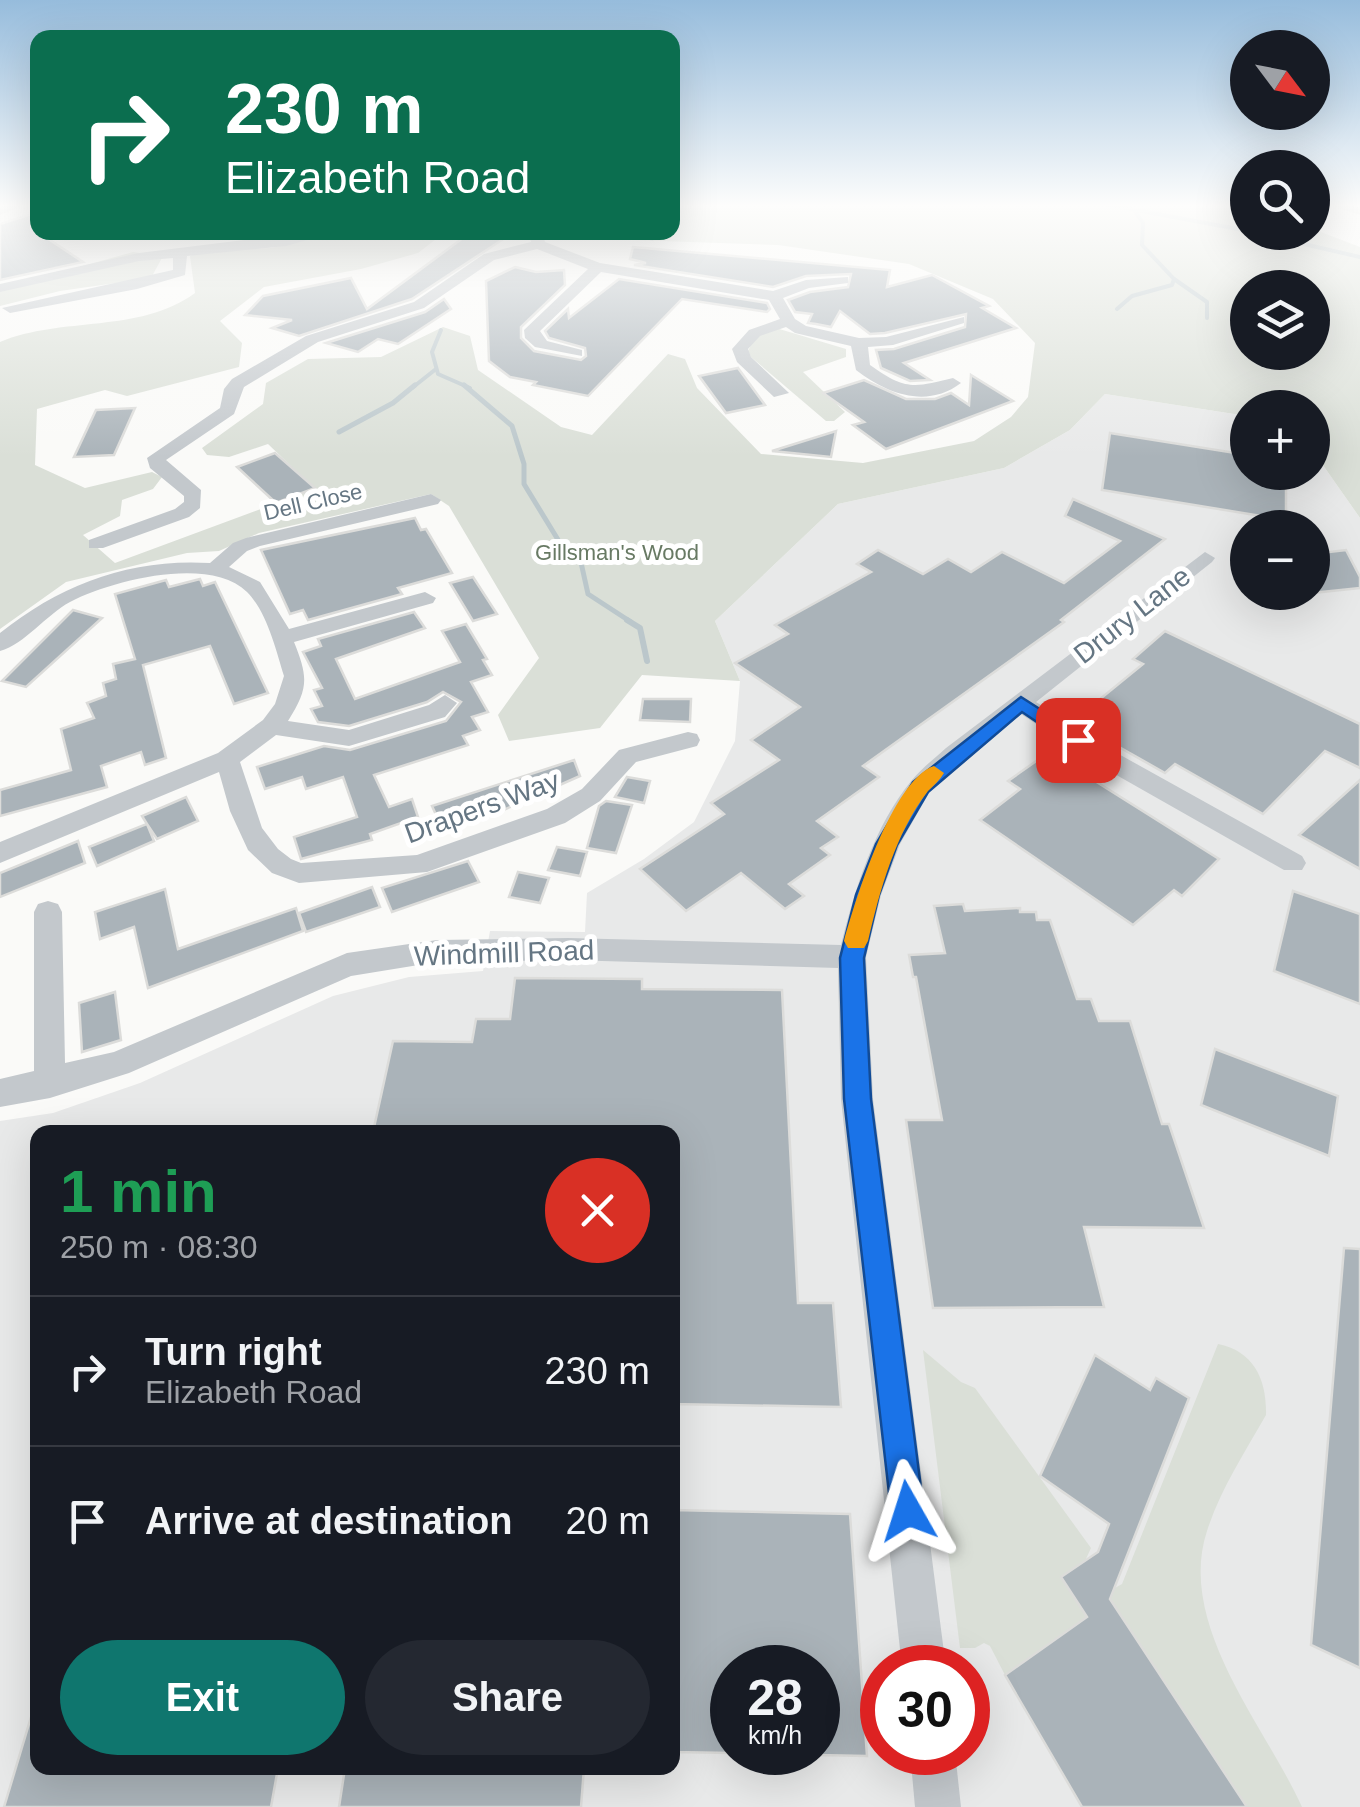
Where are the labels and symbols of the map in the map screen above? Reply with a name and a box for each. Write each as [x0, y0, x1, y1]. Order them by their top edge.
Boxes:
north arrow [1230, 30, 1330, 130]
street label: Dell Close [261, 479, 365, 525]
park label: Gillsman's Wood [535, 540, 699, 565]
street label: Drury Lane [1068, 560, 1196, 670]
pin [1036, 698, 1121, 783]
street label: Drapers Way [400, 765, 564, 849]
street label: Windmill Road [413, 934, 595, 972]
position arrow [856, 1459, 960, 1563]
speed limit sign: 30 [860, 1645, 990, 1775]

